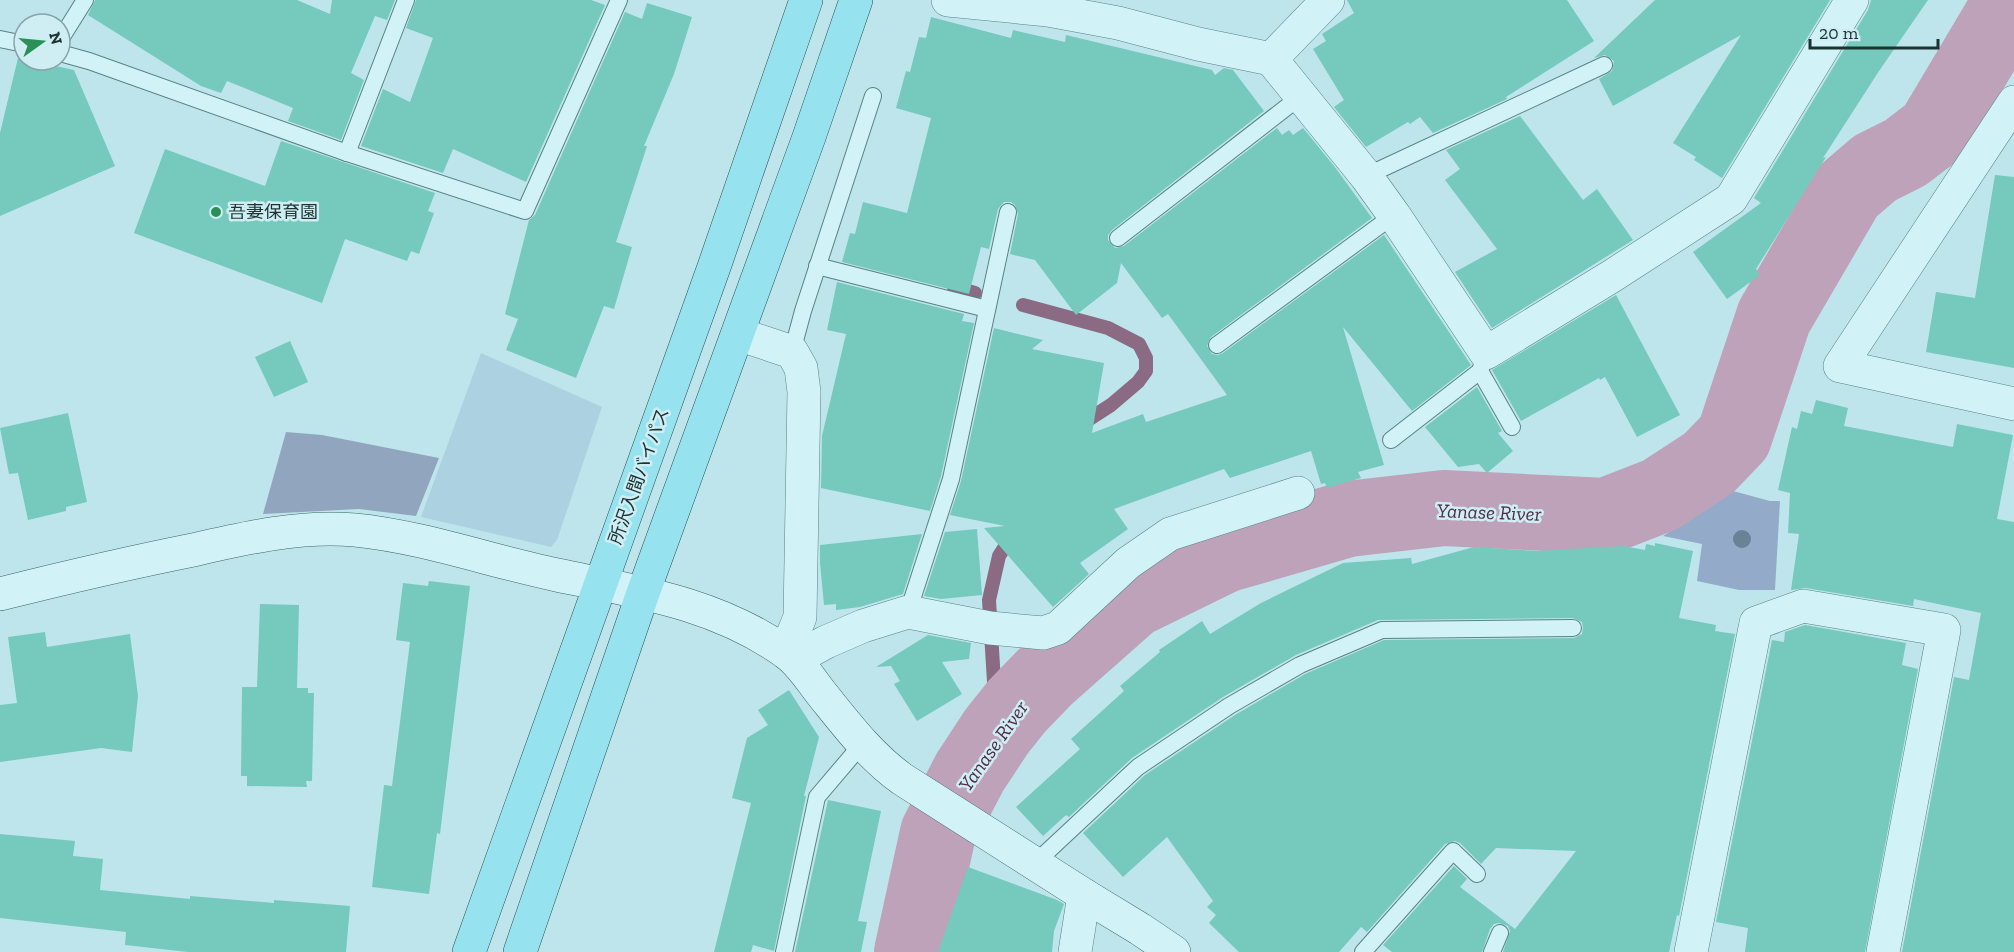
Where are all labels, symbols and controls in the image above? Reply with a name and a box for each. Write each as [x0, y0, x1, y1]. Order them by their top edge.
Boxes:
north arrow [12, 12, 72, 72]
scale bar [1810, 12, 1938, 50]
text: 20 m [1819, 22, 1859, 44]
text: N [45, 30, 67, 47]
place label: 吾妻保育園 [228, 201, 318, 223]
marker: 吾妻保育園 [209, 205, 223, 219]
street label: 所沢入間バイパス [604, 405, 674, 547]
water label: Yanase River [1436, 498, 1542, 526]
water label: Yanase River [953, 696, 1033, 796]

